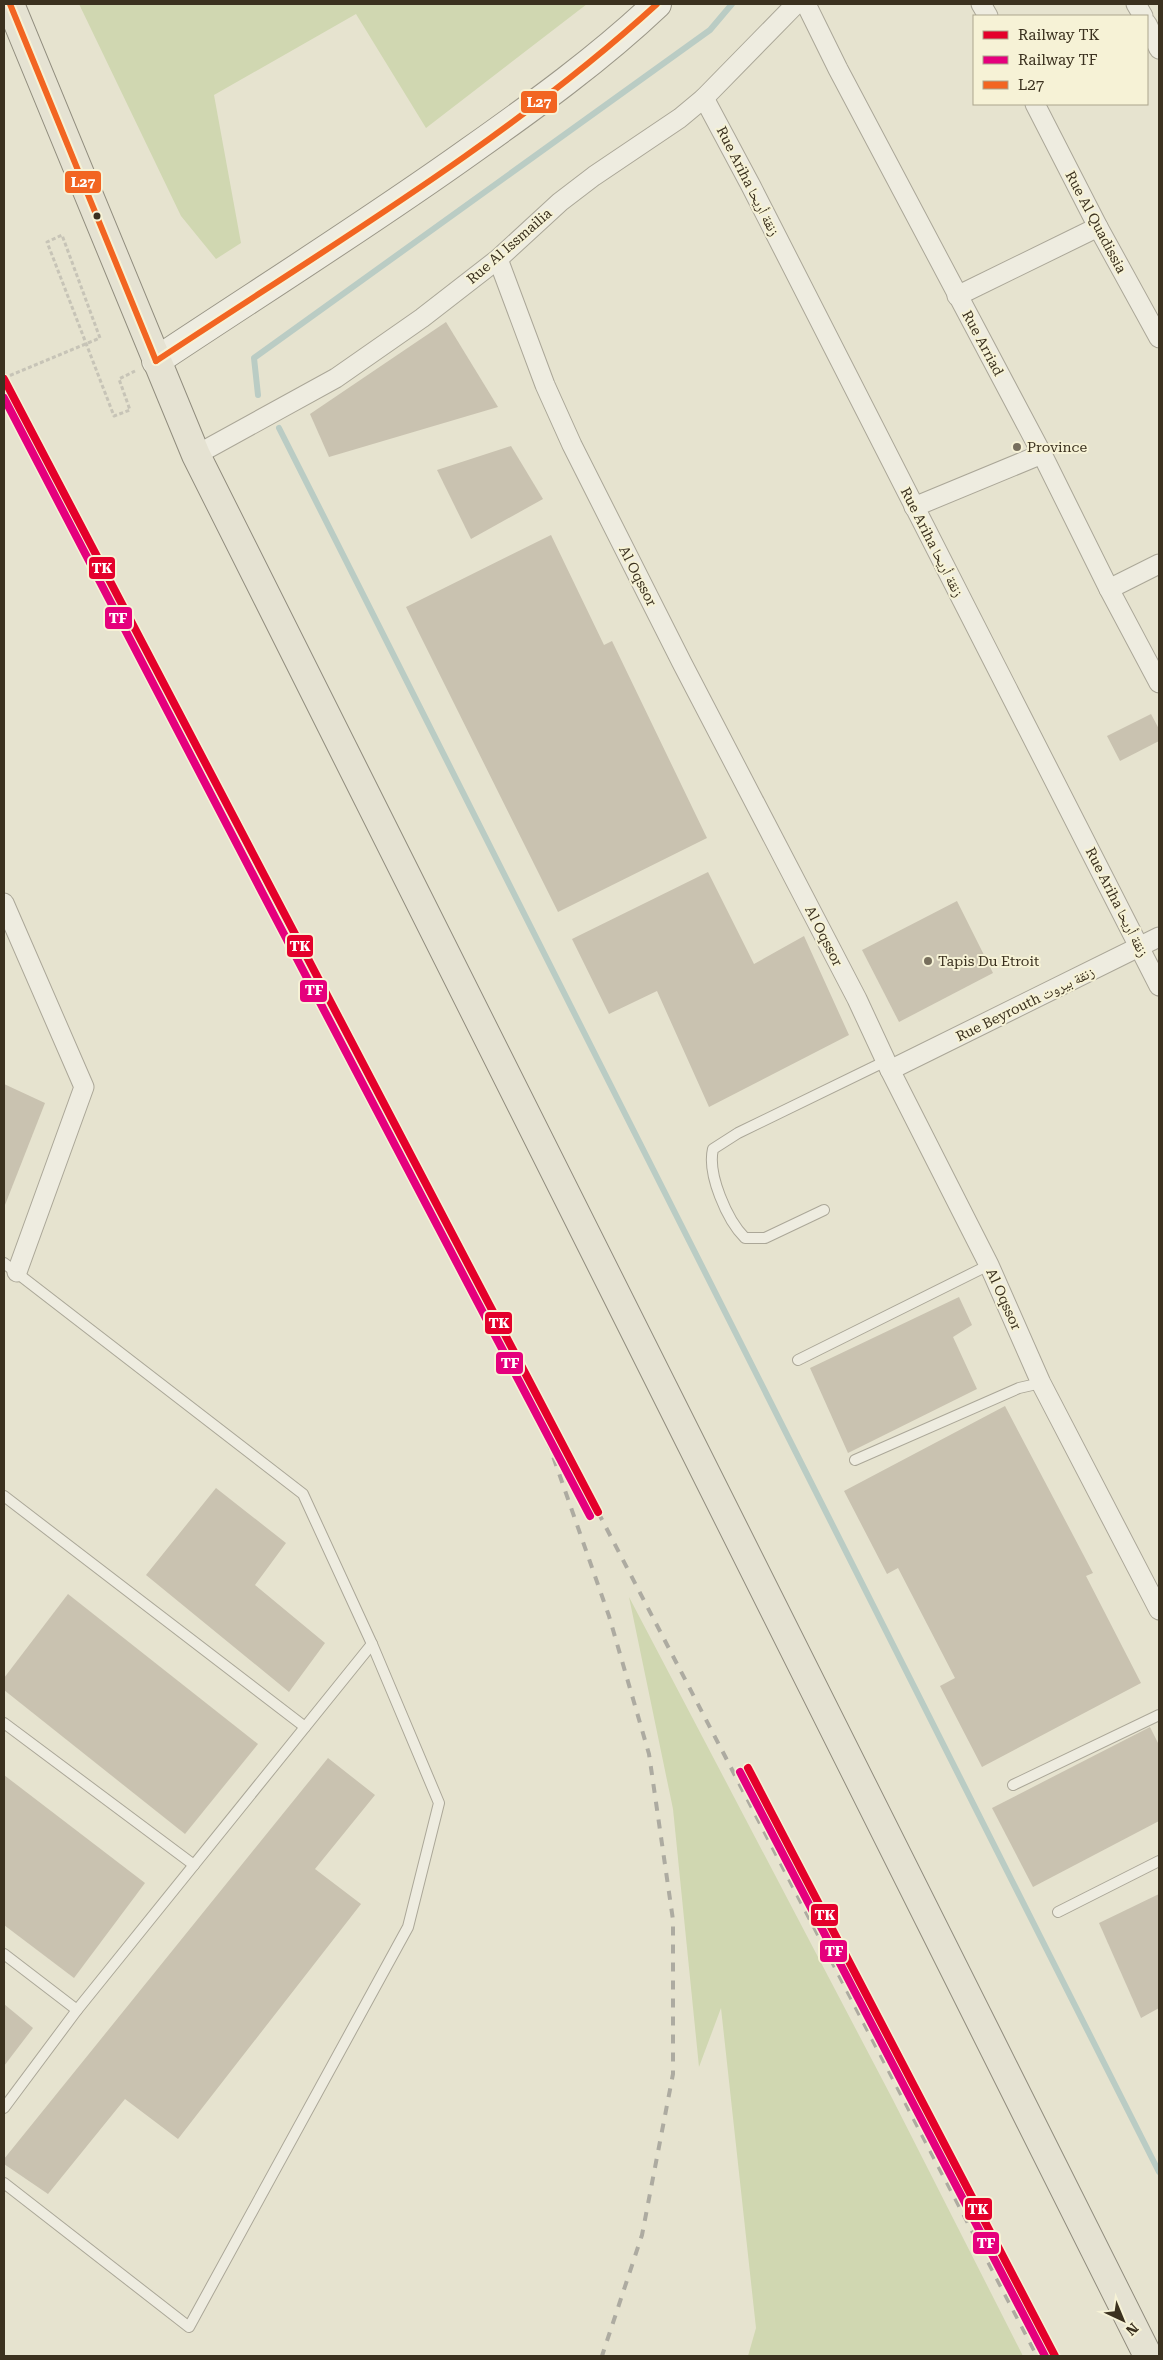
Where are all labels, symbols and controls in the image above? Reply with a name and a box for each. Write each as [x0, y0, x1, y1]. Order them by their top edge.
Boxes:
legend [973, 15, 1148, 105]
text: Railway TK [1018, 26, 1099, 44]
text: Railway TF [1018, 51, 1097, 69]
text: L27 [1018, 76, 1044, 94]
line badge: L27 [520, 90, 558, 114]
text: L27 [527, 94, 551, 110]
street label: Rue Ariha زنقة أريحا [713, 124, 782, 239]
street label: Rue Al Quadissia [1062, 168, 1130, 276]
line badge: L27 [64, 170, 102, 194]
text: L27 [71, 174, 95, 190]
street label: Rue Al Issmailia [463, 205, 555, 287]
unlabelled marker [92, 211, 102, 221]
street label: Rue Arriad [959, 308, 1007, 378]
place label: Province [1027, 439, 1087, 455]
marker: Province [1011, 441, 1023, 453]
street label: Rue Ariha زنقة أريحا [897, 485, 966, 600]
street label: Al Oqssor [616, 543, 660, 609]
line badge: TK [88, 556, 116, 580]
text: TK [91, 560, 113, 576]
line badge: TF [104, 606, 133, 630]
text: TF [109, 610, 128, 626]
street label: Rue Ariha زنقة أريحا [1082, 845, 1151, 960]
street label: Al Oqssor [802, 903, 846, 969]
line badge: TK [286, 934, 314, 958]
text: TK [289, 938, 311, 954]
place label: Tapis Du Etroit [938, 953, 1039, 969]
marker: Tapis Du Etroit [922, 955, 934, 967]
street label: Rue Beyrouth زنقة بيروت [953, 964, 1097, 1045]
line badge: TF [299, 979, 328, 1003]
text: TF [305, 982, 324, 998]
street label: Al Oqssor [983, 1266, 1025, 1332]
line badge: TK [484, 1311, 513, 1335]
text: TK [488, 1315, 510, 1331]
line badge: TF [495, 1351, 524, 1375]
text: TF [501, 1355, 520, 1371]
line badge: TK [810, 1903, 839, 1927]
text: TK [814, 1907, 836, 1923]
line badge: TF [819, 1939, 848, 1963]
text: TF [825, 1943, 844, 1959]
line badge: TK [964, 2197, 993, 2221]
text: TK [967, 2201, 989, 2217]
line badge: TF [972, 2231, 1000, 2255]
text: TF [977, 2235, 996, 2251]
north arrow [1098, 2295, 1148, 2345]
text: N [1122, 2320, 1141, 2339]

